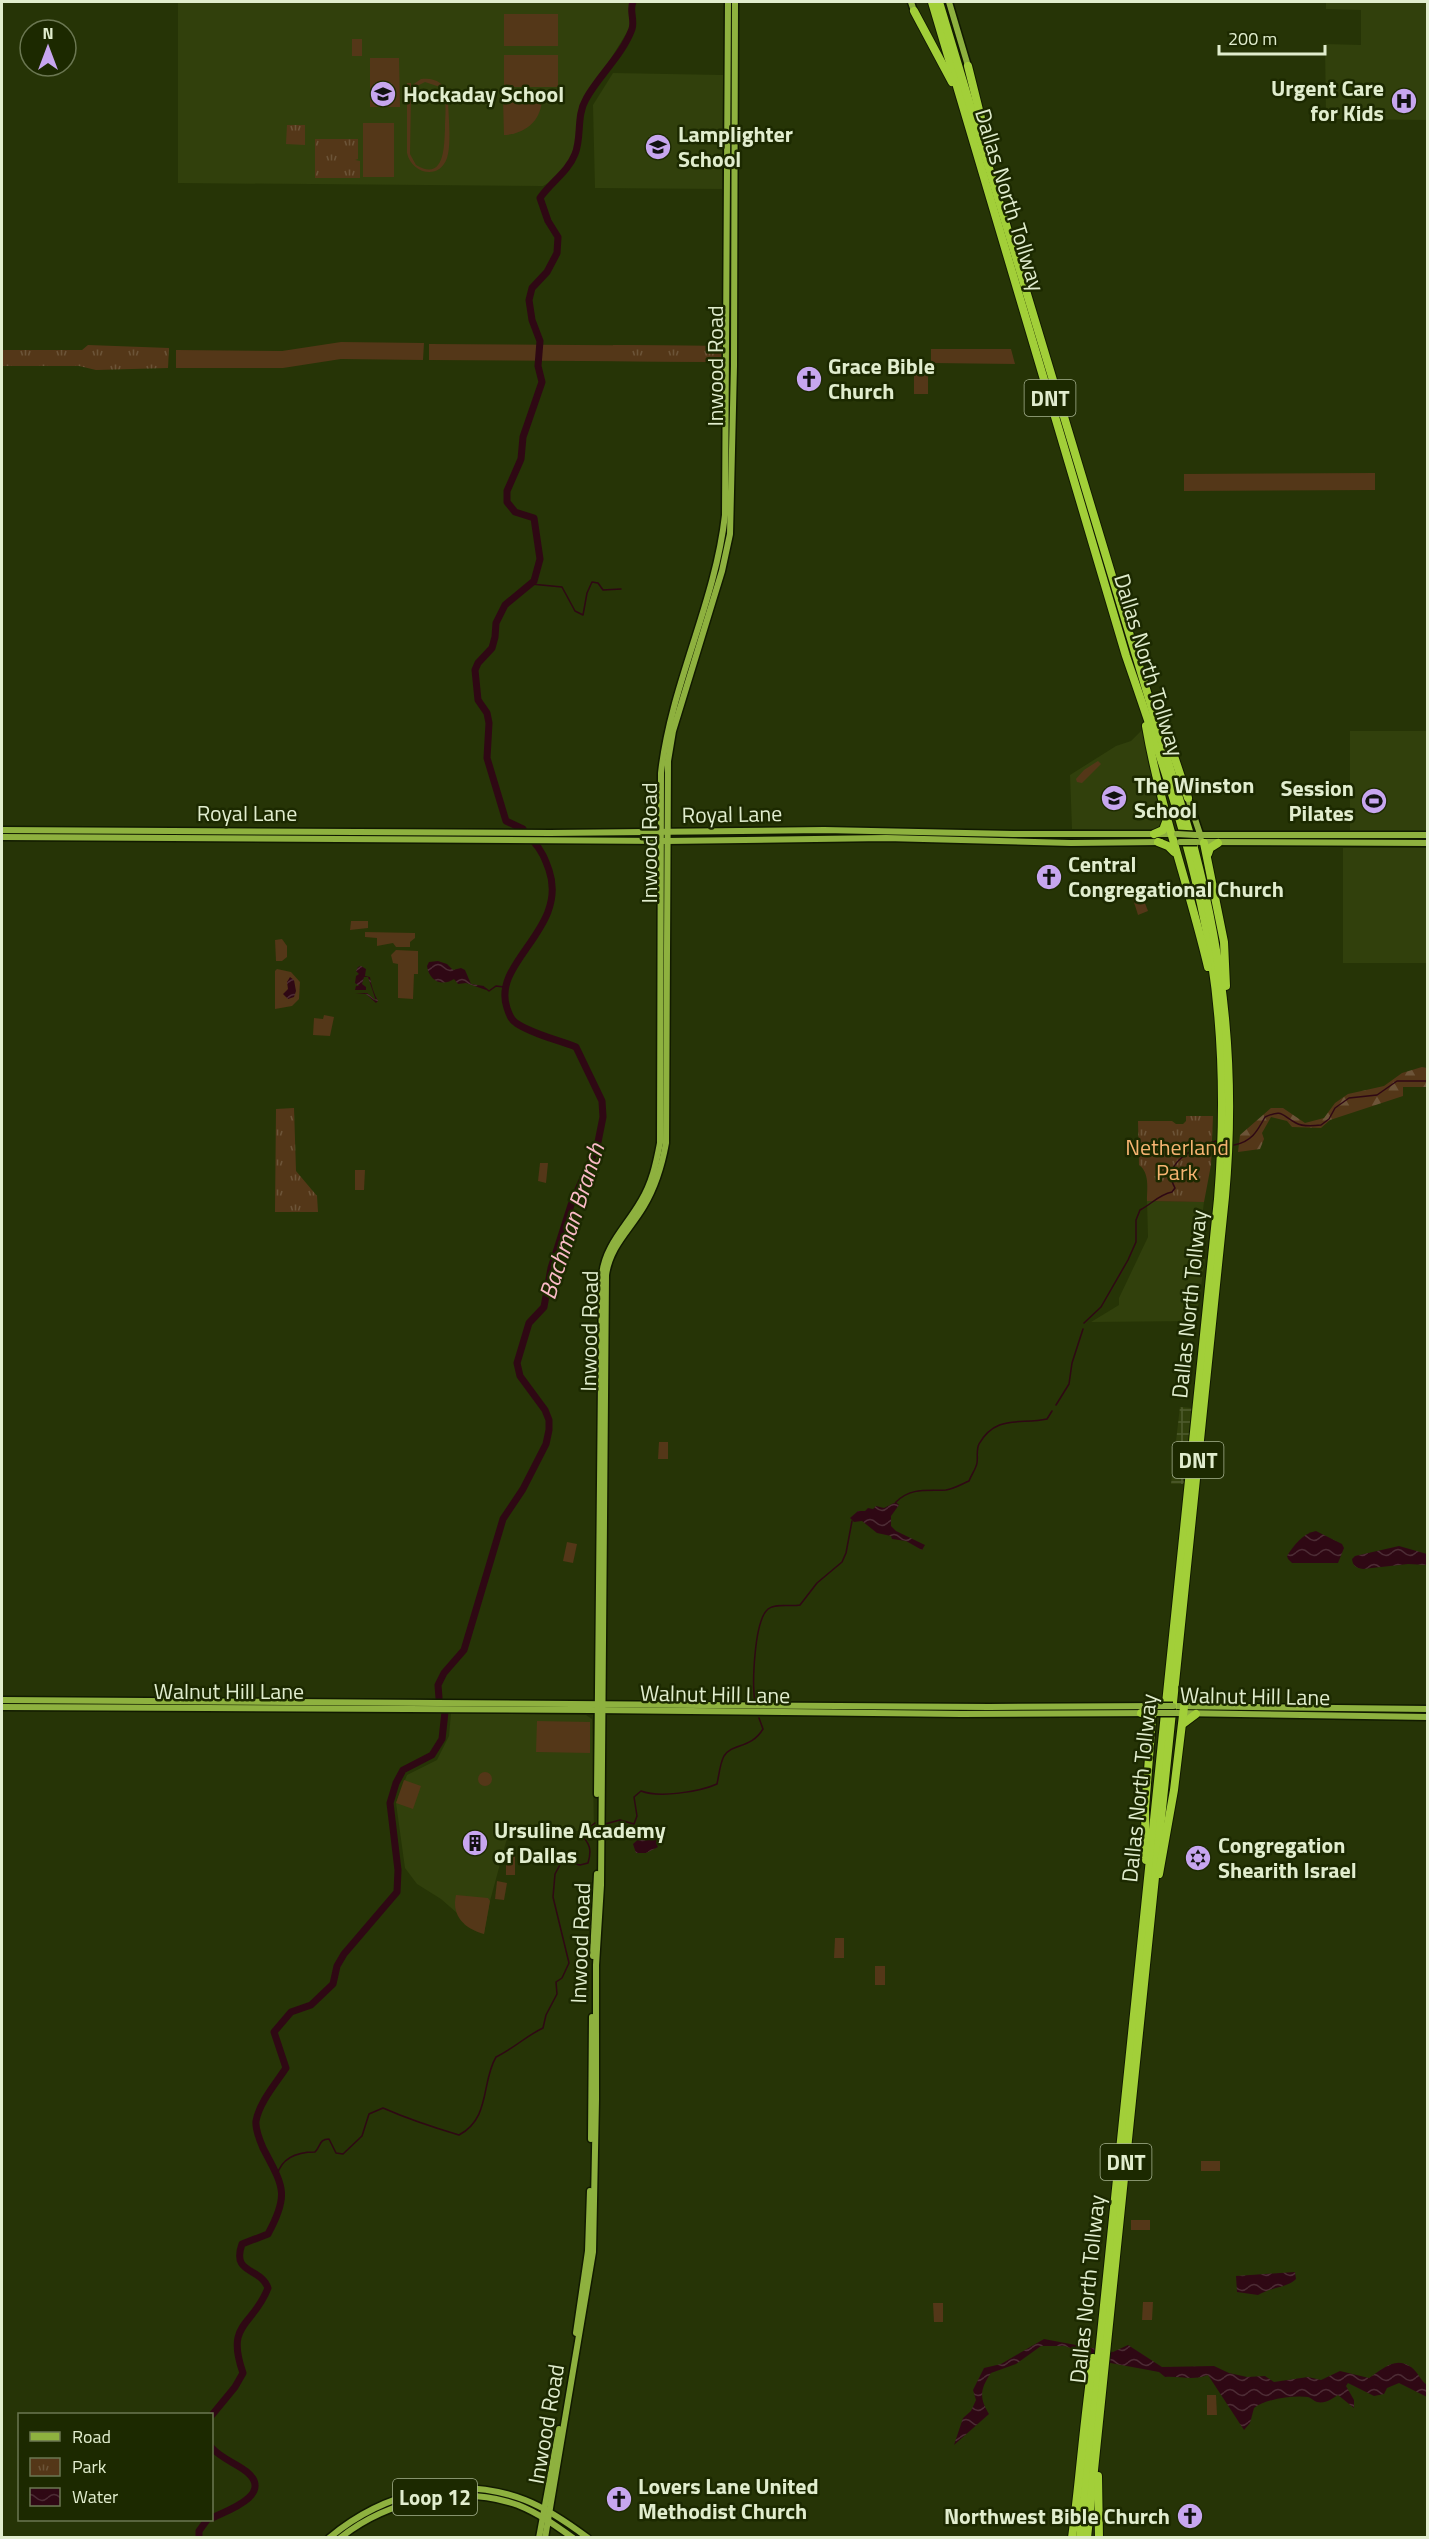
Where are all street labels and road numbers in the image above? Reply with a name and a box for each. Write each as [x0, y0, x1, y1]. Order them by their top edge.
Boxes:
street label: Dallas North Tollway [966, 104, 1054, 296]
street label: Inwood Road [698, 305, 732, 427]
road number: DNT [1024, 380, 1076, 416]
street label: Dallas North Tollway [1105, 569, 1193, 761]
street label: Inwood Road [632, 782, 666, 904]
street label: Royal Lane [197, 796, 297, 830]
street label: Royal Lane [681, 796, 783, 832]
street label: Dallas North Tollway [1162, 1208, 1216, 1400]
street label: Inwood Road [571, 1270, 607, 1392]
road number: DNT [1172, 1442, 1224, 1478]
street label: Walnut Hill Lane [154, 1674, 304, 1708]
street label: Walnut Hill Lane [639, 1676, 791, 1712]
street label: Walnut Hill Lane [1179, 1678, 1331, 1714]
street label: Dallas North Tollway [1112, 1692, 1166, 1884]
street label: Inwood Road [561, 1882, 599, 2004]
road number: DNT [1100, 2144, 1152, 2180]
street label: Dallas North Tollway [1060, 2193, 1114, 2385]
street label: Inwood Road [519, 2361, 573, 2487]
road number: Loop 12 [393, 2479, 477, 2515]

